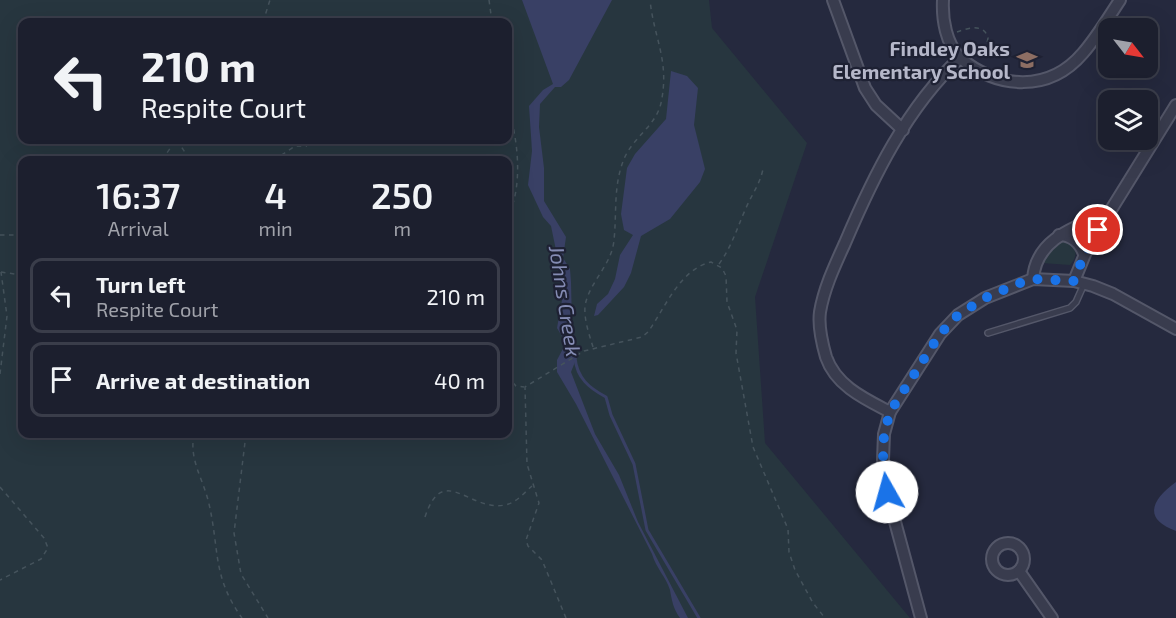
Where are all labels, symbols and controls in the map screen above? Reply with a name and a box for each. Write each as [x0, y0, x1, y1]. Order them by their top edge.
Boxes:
north arrow [1098, 18, 1158, 78]
map controls [1098, 18, 1158, 150]
place label: Findley Oaks Elementary School [832, 36, 1010, 84]
text: 210 m [141, 40, 256, 90]
icon: left [42, 42, 120, 120]
school or university icon: Findley Oaks Elementary School [1015, 48, 1039, 72]
button: layers [1098, 90, 1158, 150]
text: Respite Court [141, 91, 306, 123]
text: 16:37 [96, 173, 180, 216]
text: 4 [264, 173, 287, 216]
text: 250 [371, 173, 434, 216]
pin [1072, 204, 1123, 255]
icon: arrive [1081, 213, 1114, 246]
text: Arrival [108, 216, 169, 240]
text: min [259, 216, 293, 240]
text: m [394, 216, 411, 240]
water label: Johns Creek [545, 243, 587, 358]
text: Turn left [96, 271, 185, 297]
icon: left [45, 279, 78, 312]
text: 210 m [426, 283, 485, 309]
text: Respite Court [96, 297, 218, 321]
icon: arrive [45, 363, 78, 396]
text: Arrive at destination [96, 367, 310, 393]
text: 40 m [434, 367, 485, 393]
position arrow [855, 460, 919, 524]

